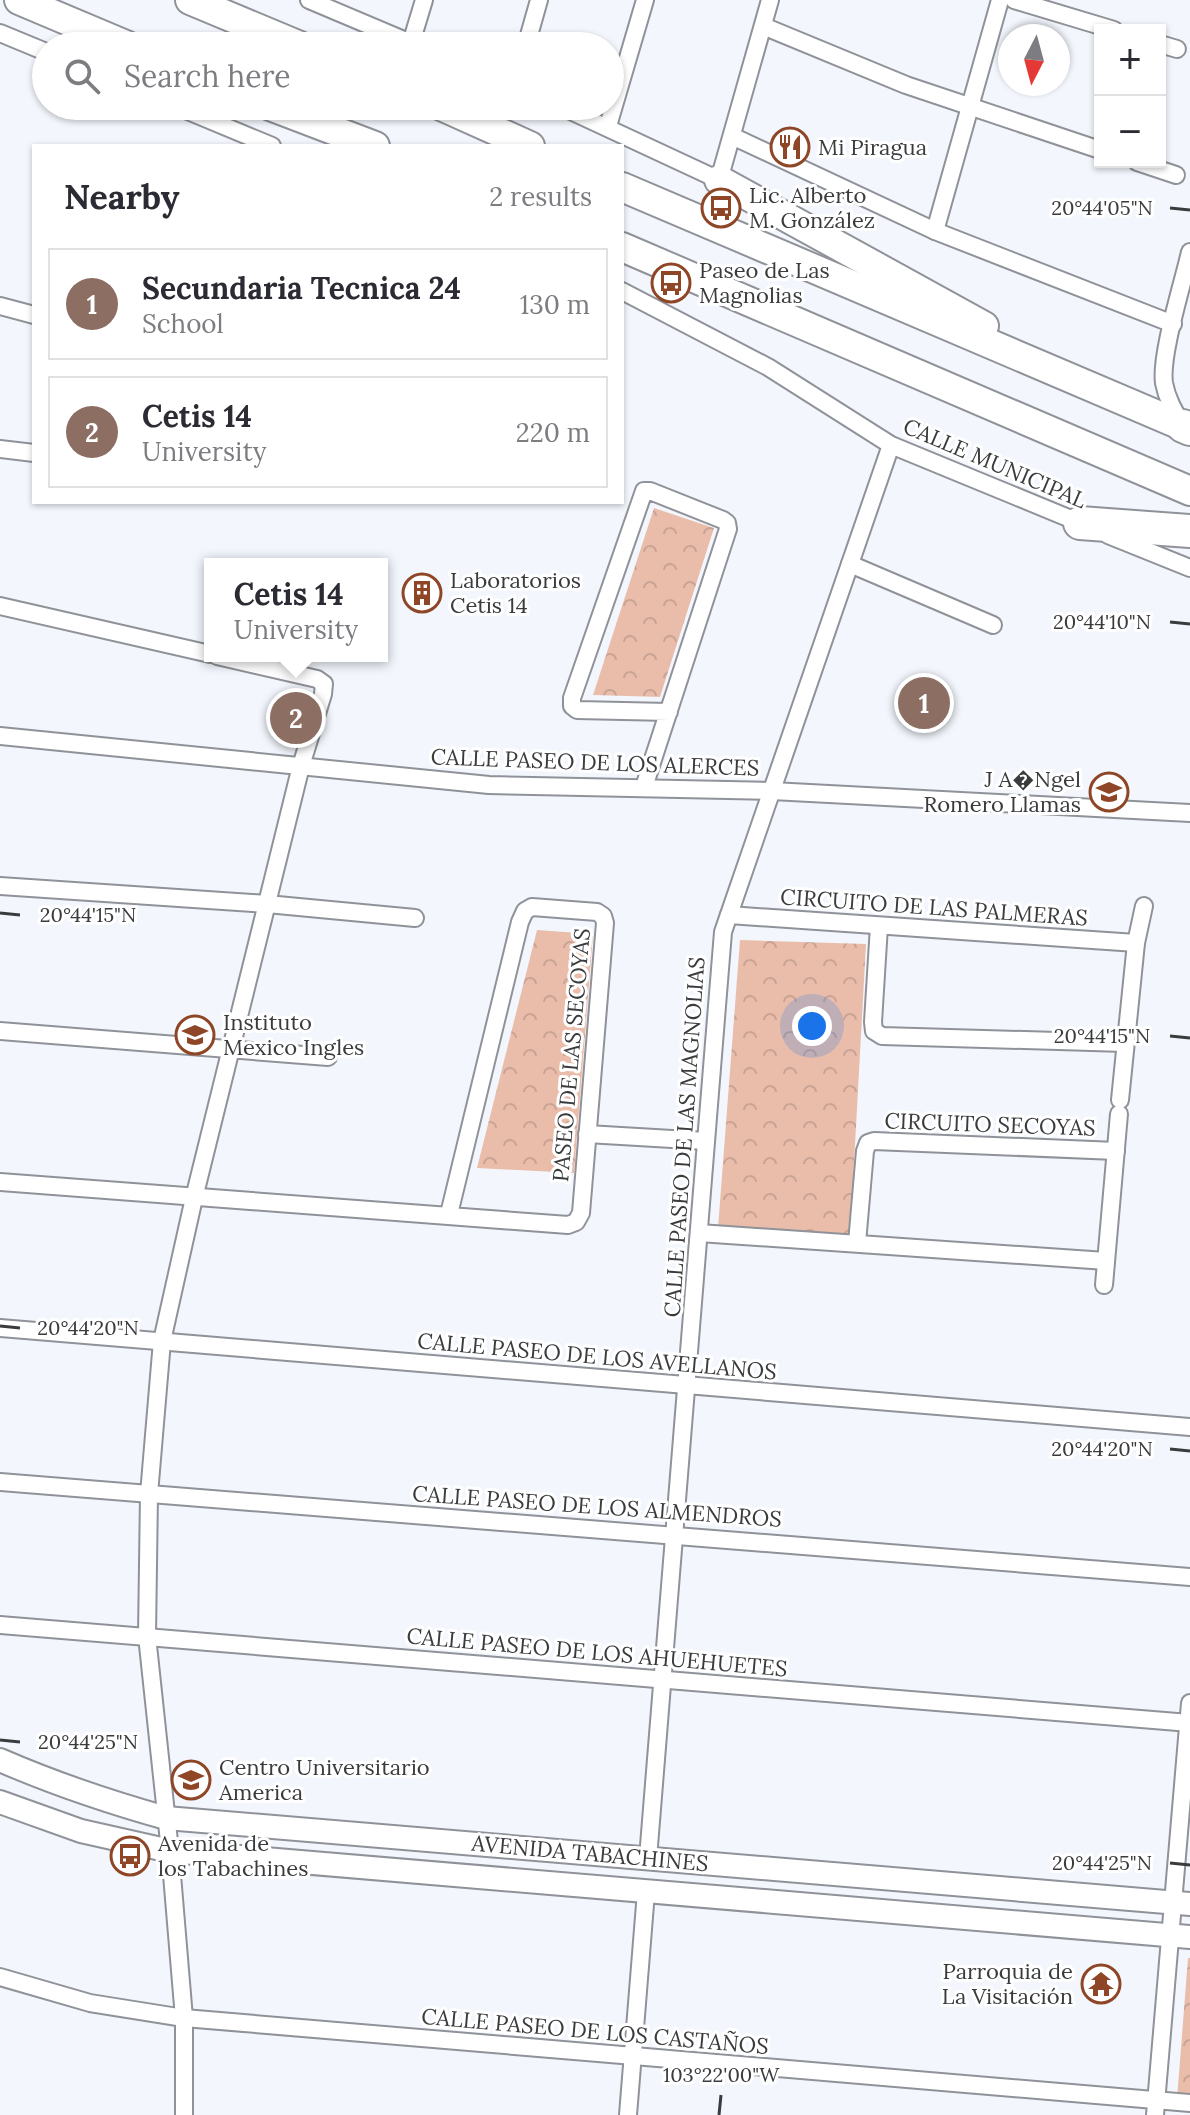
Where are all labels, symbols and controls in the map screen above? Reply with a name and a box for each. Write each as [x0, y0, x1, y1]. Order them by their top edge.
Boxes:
north arrow [998, 24, 1070, 96]
map controls [1094, 24, 1166, 168]
button: + [1094, 24, 1166, 96]
search box [32, 32, 624, 120]
icon: search [60, 54, 104, 98]
text: Search here [124, 57, 291, 95]
button: − [1094, 96, 1166, 168]
restaurant icon: Mi Piragua [769, 126, 811, 168]
place label: Mi Piragua [818, 133, 927, 161]
text: Nearby [64, 175, 180, 218]
text: 2 results [489, 180, 592, 213]
place label: Lic. Alberto M. González [749, 181, 875, 234]
bus stop icon: Lic. Alberto M. González [700, 187, 742, 229]
text: 20°44'05"N [1051, 195, 1153, 220]
place label: Paseo de Las Magnolias [699, 256, 830, 309]
bus stop icon: Paseo de Las Magnolias [650, 262, 692, 304]
text: Secundaria Tecnica 24 [142, 269, 461, 307]
text: 1 [87, 288, 97, 321]
text: 130 m [520, 288, 590, 321]
text: School [142, 307, 224, 340]
text: Cetis 14 [142, 397, 252, 435]
street label: CALLE MUNICIPAL [899, 412, 1091, 514]
text: 2 [85, 416, 99, 449]
text: 220 m [516, 416, 590, 449]
text: University [142, 435, 267, 468]
popup [204, 558, 388, 662]
place label: Laboratorios Cetis 14 [450, 566, 581, 619]
building icon: Laboratorios Cetis 14 [401, 572, 443, 614]
text: Cetis 14 [234, 575, 344, 613]
text: 20°44'10"N [1053, 609, 1151, 634]
text: University [234, 613, 358, 646]
pin: 1 [898, 673, 950, 733]
pin: 2 [270, 688, 322, 748]
street label: CALLE PASEO DE LOS ALERCES [430, 742, 760, 782]
place label: J A�Ngel Romero Llamas [924, 765, 1081, 818]
school or university icon: J A�Ngel Romero Llamas [1088, 771, 1130, 813]
street label: CIRCUITO DE LAS PALMERAS [779, 882, 1089, 932]
text: 20°44'15"N [40, 902, 136, 927]
street label: PASEO DE LAS SECOYAS [546, 927, 596, 1183]
street label: CALLE PASEO DE LAS MAGNOLIAS [657, 956, 711, 1318]
your location [792, 1006, 832, 1046]
place label: Instituto Mexico Ingles [223, 1008, 364, 1061]
school or university icon: Instituto Mexico Ingles [174, 1014, 216, 1056]
text: 20°44'15"N [1054, 1023, 1150, 1048]
street label: CIRCUITO SECOYAS [884, 1106, 1096, 1142]
text: 20°44'20"N [37, 1315, 139, 1340]
street label: CALLE PASEO DE LOS AVELLANOS [416, 1326, 778, 1386]
text: 20°44'20"N [1051, 1436, 1153, 1461]
street label: CALLE PASEO DE LOS ALMENDROS [411, 1479, 783, 1533]
street label: CALLE PASEO DE LOS AHUEHUETES [405, 1621, 789, 1683]
text: 20°44'25"N [38, 1729, 138, 1754]
place label: Centro Universitario America [218, 1753, 430, 1806]
school or university icon: Centro Universitario America [170, 1759, 212, 1801]
place label: Avenida de los Tabachines [157, 1829, 308, 1882]
street label: AVENIDA TABACHINES [469, 1829, 710, 1877]
bus stop icon: Avenida de los Tabachines [109, 1835, 151, 1877]
text: 20°44'25"N [1052, 1850, 1152, 1875]
place label: Parroquia de La Visitación [942, 1957, 1073, 2010]
temple icon: Parroquia de La Visitación [1080, 1963, 1122, 2005]
street label: CALLE PASEO DE LOS CASTAÑOS [420, 2002, 770, 2060]
text: 103°22'00"W [663, 2062, 780, 2087]

